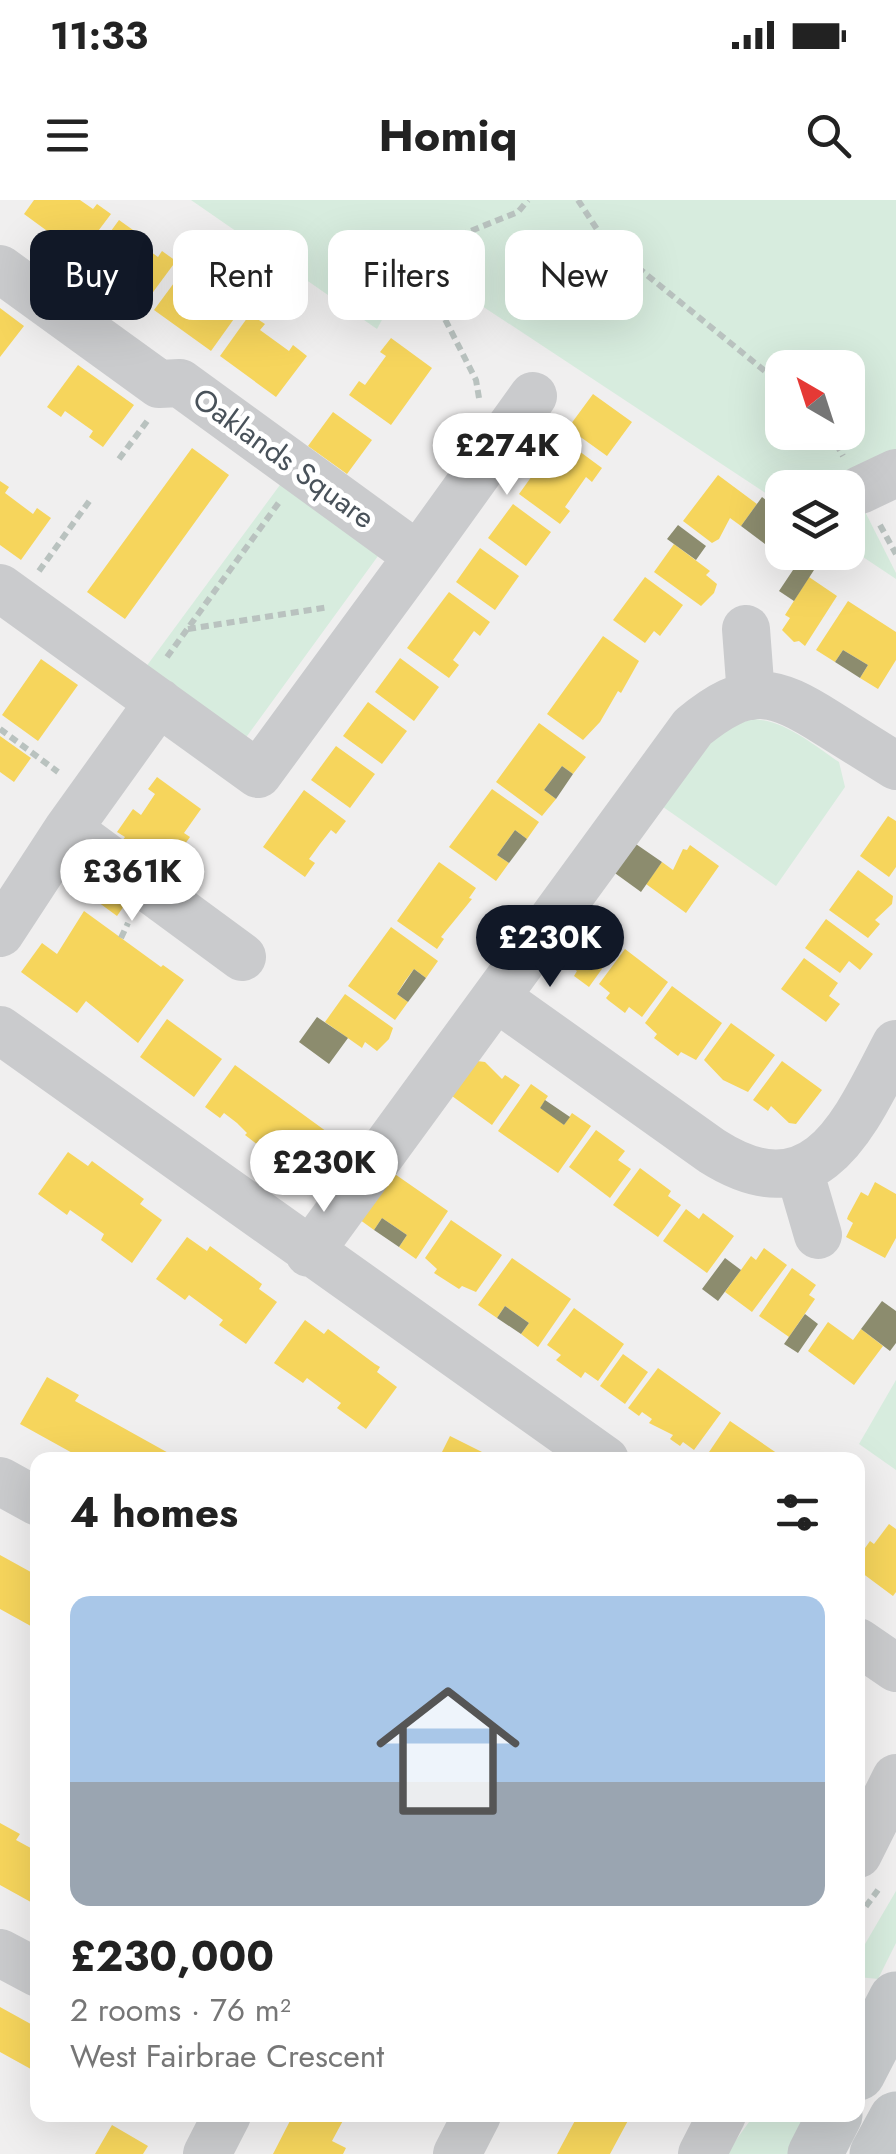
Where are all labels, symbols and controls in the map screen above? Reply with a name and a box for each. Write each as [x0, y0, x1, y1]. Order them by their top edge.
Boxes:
text: 11:33 [50, 8, 148, 63]
text: Homiq [378, 103, 518, 168]
icon: menu [40, 108, 95, 163]
icon: search [801, 108, 856, 163]
chip: Buy [30, 230, 153, 320]
chip: Rent [173, 230, 308, 320]
chip: Filters [328, 230, 485, 320]
chip: New [505, 230, 643, 320]
north arrow [765, 350, 865, 450]
map controls [765, 350, 865, 570]
street label: Oaklands Square [184, 377, 384, 539]
pin: £274K [437, 413, 577, 498]
text: £274K [455, 422, 559, 468]
button: layers [765, 470, 865, 570]
pin: £361K [62, 839, 202, 924]
text: £361K [82, 848, 182, 894]
pin: £230K [480, 905, 620, 990]
text: £230K [498, 914, 602, 960]
pin: £230K [254, 1130, 394, 1215]
text: £230K [272, 1139, 376, 1185]
text: 4 homes [70, 1482, 238, 1543]
icon: filters [770, 1485, 825, 1540]
icon: home [358, 1661, 538, 1841]
text: £230,000 [70, 1926, 274, 1987]
text: 2 rooms · 76 m² [70, 1987, 291, 2033]
text: West Fairbrae Crescent [70, 2033, 384, 2079]

